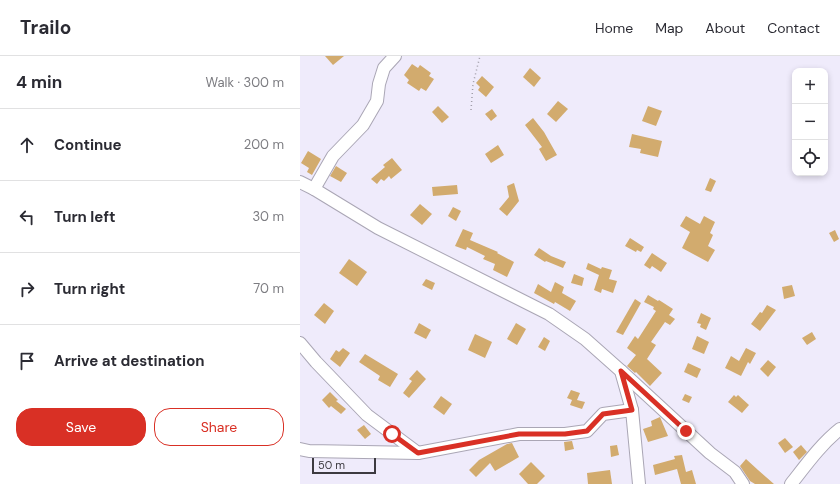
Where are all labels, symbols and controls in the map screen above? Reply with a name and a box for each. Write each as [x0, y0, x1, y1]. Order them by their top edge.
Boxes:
text: Trailo [20, 15, 71, 40]
text: Home [595, 19, 633, 37]
text: Map [655, 19, 683, 37]
text: About [705, 19, 745, 37]
text: Contact [767, 19, 820, 37]
map controls [792, 68, 828, 176]
button: + [792, 68, 828, 104]
text: 4 min [16, 71, 62, 93]
text: Walk · 300 m [206, 74, 284, 91]
button: − [792, 104, 828, 140]
icon: ahead [16, 134, 38, 156]
text: Continue [54, 135, 122, 155]
text: 200 m [244, 136, 284, 153]
button: locate [792, 140, 828, 176]
icon: left [16, 206, 38, 228]
text: Turn left [54, 207, 115, 227]
text: 30 m [252, 208, 284, 225]
icon: right [16, 278, 38, 300]
text: Turn right [54, 279, 125, 299]
text: 70 m [253, 280, 284, 297]
icon: arrive [16, 350, 38, 372]
text: Arrive at destination [54, 351, 205, 371]
button: Save [16, 408, 146, 446]
button: Share [154, 408, 284, 446]
route end [677, 422, 695, 440]
route start [383, 425, 401, 443]
scale bar [312, 456, 376, 475]
text: 50 m [318, 458, 345, 472]

